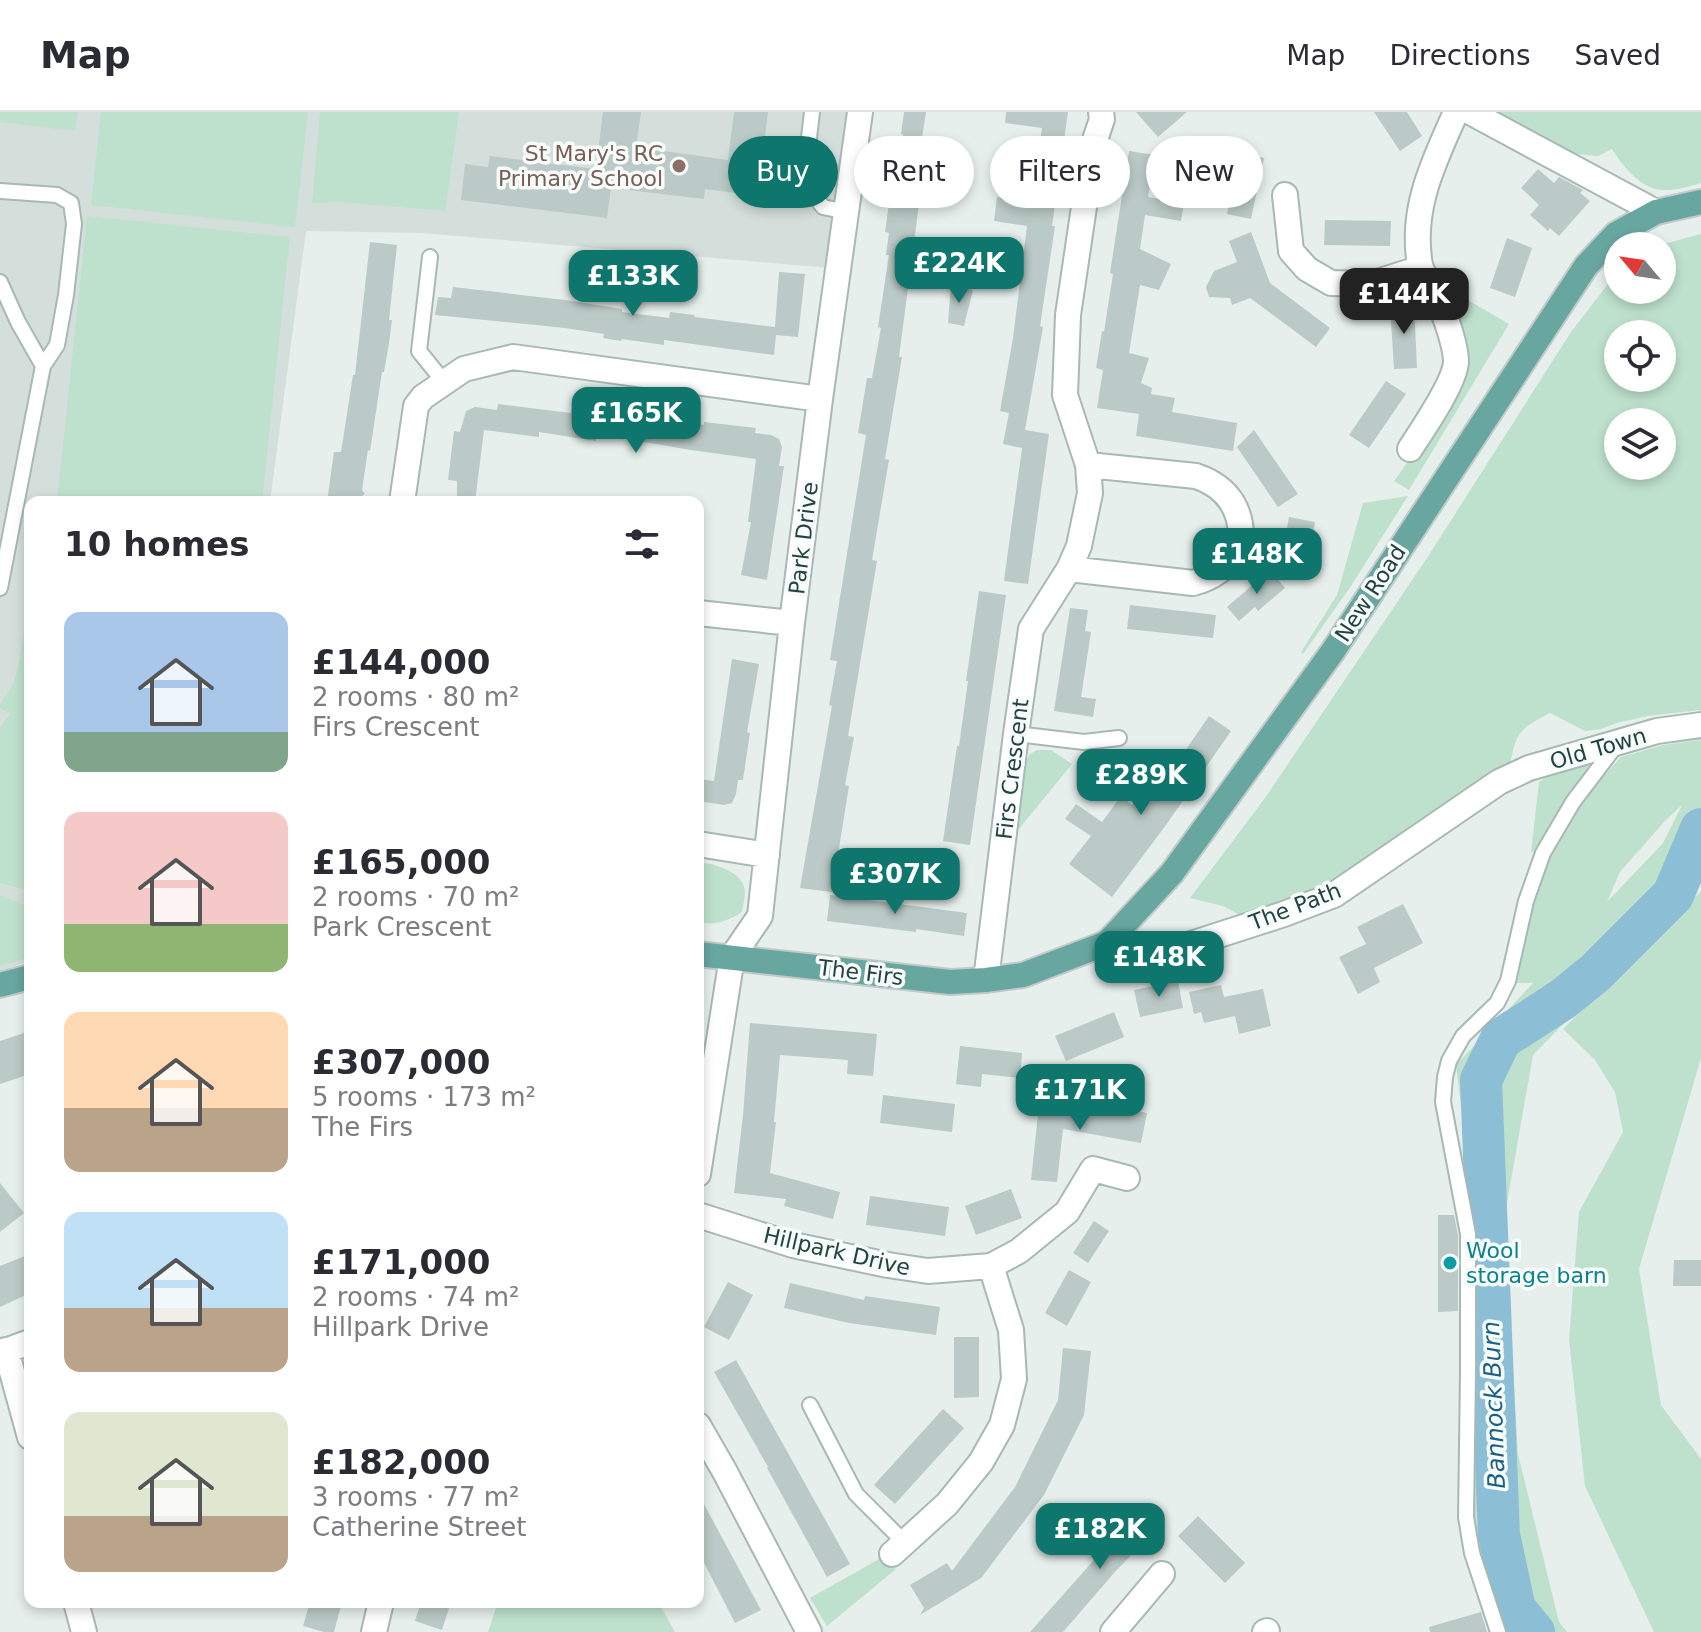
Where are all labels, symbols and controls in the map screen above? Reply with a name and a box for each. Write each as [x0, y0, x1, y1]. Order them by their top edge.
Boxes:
text: Map [40, 33, 131, 77]
text: Map [1286, 39, 1345, 72]
text: Directions [1389, 39, 1530, 72]
text: Saved [1574, 39, 1661, 72]
chip: Buy [728, 136, 838, 208]
chip: Rent [854, 136, 974, 208]
chip: Filters [990, 136, 1130, 208]
chip: New [1146, 136, 1263, 208]
place label: St Mary's RC Primary School [498, 141, 663, 191]
marker: St Mary's RC Primary School [670, 157, 688, 175]
north arrow [1604, 232, 1676, 304]
map controls [1604, 232, 1676, 480]
pin: £224K [903, 237, 1015, 305]
text: £224K [913, 248, 1005, 278]
pin: £133K [577, 250, 689, 318]
text: £133K [587, 261, 679, 291]
pin: £144K [1348, 268, 1460, 336]
text: £144K [1358, 279, 1450, 309]
button: locate [1604, 320, 1676, 392]
pin: £165K [580, 387, 692, 455]
text: £165K [590, 398, 682, 428]
button: layers [1604, 408, 1676, 480]
street label: Park Drive [784, 480, 823, 596]
icon: filters [620, 522, 664, 566]
text: 10 homes [64, 524, 249, 564]
pin: £148K [1201, 528, 1313, 596]
text: £148K [1211, 539, 1303, 569]
street label: New Road [1330, 540, 1411, 646]
text: £144,000 [312, 642, 491, 682]
icon: home [128, 644, 224, 740]
text: 2 rooms · 80 m² [312, 682, 520, 712]
street label: Firs Crescent [991, 697, 1034, 841]
text: Firs Crescent [312, 712, 480, 742]
street label: Old Town [1547, 723, 1649, 774]
pin: £289K [1085, 749, 1197, 817]
text: £289K [1095, 760, 1187, 790]
text: £165,000 [312, 842, 491, 882]
icon: home [128, 844, 224, 940]
pin: £307K [839, 848, 951, 916]
text: £307K [849, 859, 941, 889]
street label: The Path [1245, 878, 1345, 936]
text: 2 rooms · 70 m² [312, 882, 520, 912]
text: Park Crescent [312, 912, 491, 942]
pin: £148K [1103, 931, 1215, 999]
text: £148K [1113, 942, 1205, 972]
street label: The Firs [816, 955, 905, 990]
text: £307,000 [312, 1042, 491, 1082]
icon: home [128, 1044, 224, 1140]
pin: £171K [1024, 1064, 1136, 1132]
text: £171K [1034, 1075, 1126, 1105]
text: 5 rooms · 173 m² [312, 1082, 536, 1112]
text: The Firs [312, 1112, 413, 1142]
street label: Hillpark Drive [761, 1222, 913, 1281]
place label: Wool storage barn [1466, 1238, 1607, 1288]
text: £171,000 [312, 1242, 491, 1282]
icon: home [128, 1244, 224, 1340]
marker: Wool storage barn [1441, 1254, 1459, 1272]
text: 2 rooms · 74 m² [312, 1282, 520, 1312]
text: Hillpark Drive [312, 1312, 489, 1342]
water label: Bannock Burn [1477, 1321, 1511, 1489]
text: £182,000 [312, 1442, 491, 1482]
icon: home [128, 1444, 224, 1540]
text: 3 rooms · 77 m² [312, 1482, 520, 1512]
pin: £182K [1044, 1503, 1156, 1571]
text: Catherine Street [312, 1512, 526, 1542]
text: £182K [1054, 1514, 1146, 1544]

